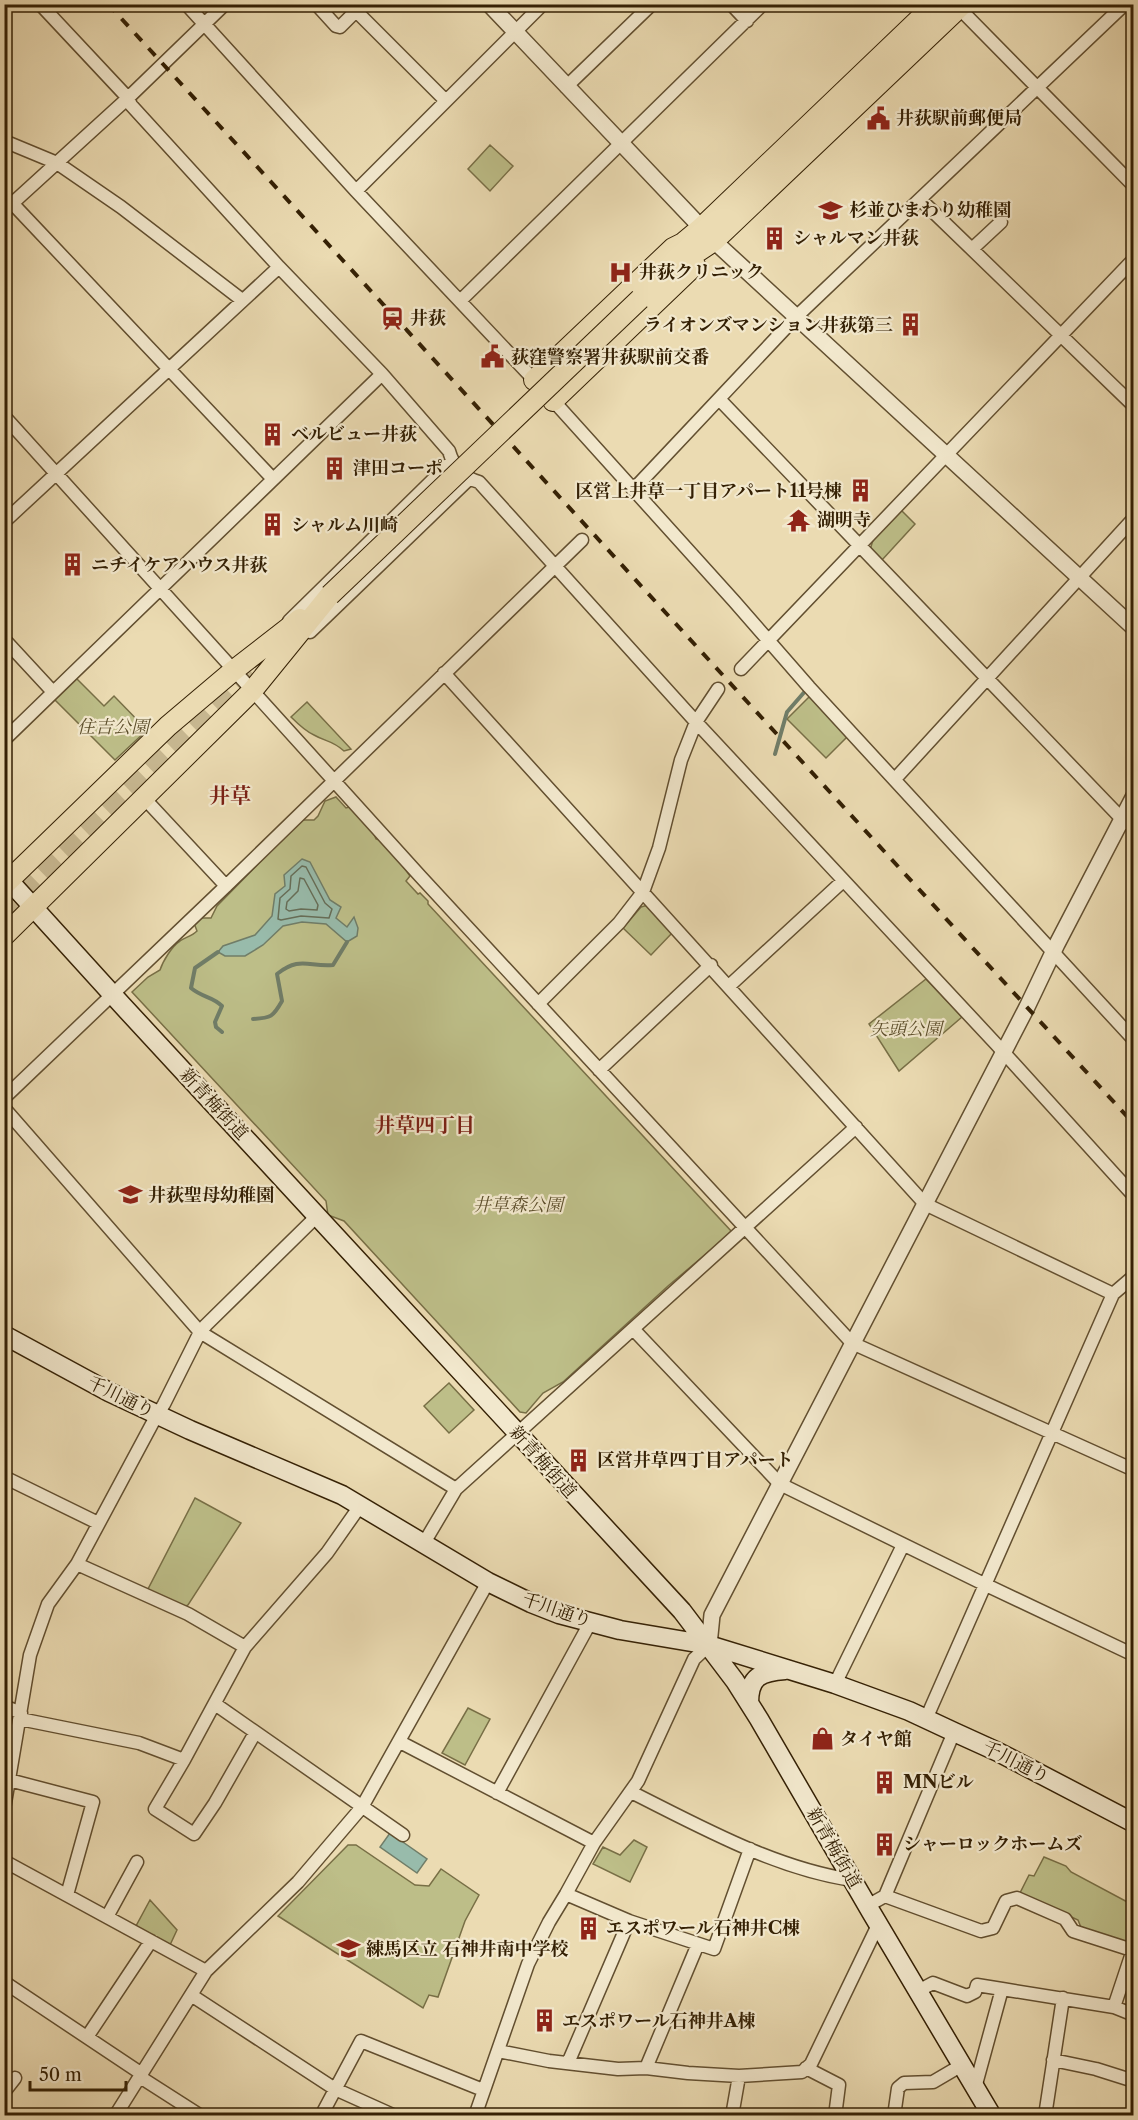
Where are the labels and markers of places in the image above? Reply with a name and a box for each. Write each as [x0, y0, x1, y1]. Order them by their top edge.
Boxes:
public building icon: 井荻駅前郵便局 [865, 105, 891, 131]
place label: 井荻駅前郵便局 [896, 107, 1022, 129]
school or university icon: 杉並ひまわり幼稚園 [818, 197, 844, 223]
place label: 杉並ひまわり幼稚園 [849, 199, 1011, 221]
building icon: シャルマン井荻 [762, 225, 788, 251]
place label: シャルマン井荻 [793, 227, 919, 249]
hospital icon: 井荻クリニック [608, 259, 634, 285]
place label: 井荻クリニック [639, 261, 764, 283]
station icon: 井荻 [379, 305, 405, 331]
place label: 井荻 [410, 307, 446, 329]
building icon: ライオンズマンション井荻第三 [898, 312, 924, 338]
place label: ライオンズマンション井荻第三 [644, 314, 893, 336]
public building icon: 荻窪警察署井荻駅前交番 [480, 344, 506, 370]
place label: 荻窪警察署井荻駅前交番 [511, 346, 709, 368]
building icon: ベルビュー井荻 [260, 421, 286, 447]
place label: ベルビュー井荻 [291, 423, 417, 445]
building icon: 津田コーポ [322, 455, 348, 481]
place label: 津田コーポ [353, 457, 443, 479]
building icon: 区営上井草一丁目アパート11号棟 [847, 478, 873, 504]
place label: 区営上井草一丁目アパート11号棟 [575, 480, 842, 502]
temple icon: 湖明寺 [786, 507, 812, 533]
place label: 湖明寺 [817, 509, 871, 531]
building icon: シャルム川崎 [260, 512, 286, 538]
place label: シャルム川崎 [291, 514, 398, 536]
building icon: ニチイケアハウス井荻 [60, 552, 86, 578]
place label: ニチイケアハウス井荻 [91, 554, 267, 576]
school or university icon: 井荻聖母幼稚園 [117, 1182, 143, 1208]
place label: 井荻聖母幼稚園 [148, 1184, 274, 1206]
building icon: 区営井草四丁目アパート [566, 1447, 592, 1473]
place label: 区営井草四丁目アパート [597, 1449, 794, 1471]
shop icon: タイヤ館 [809, 1726, 835, 1752]
place label: タイヤ館 [840, 1728, 912, 1750]
building icon: MNビル [872, 1769, 898, 1795]
place label: MNビル [903, 1771, 974, 1793]
building icon: シャーロックホームズ [872, 1831, 898, 1857]
place label: シャーロックホームズ [903, 1833, 1082, 1855]
building icon: エスポワール石神井C棟 [575, 1915, 601, 1941]
place label: エスポワール石神井C棟 [606, 1917, 800, 1939]
school or university icon: 練馬区立 石神井南中学校 [335, 1936, 361, 1962]
place label: 練馬区立 石神井南中学校 [366, 1938, 569, 1960]
building icon: エスポワール石神井A棟 [531, 2008, 557, 2034]
place label: エスポワール石神井A棟 [562, 2010, 756, 2032]

